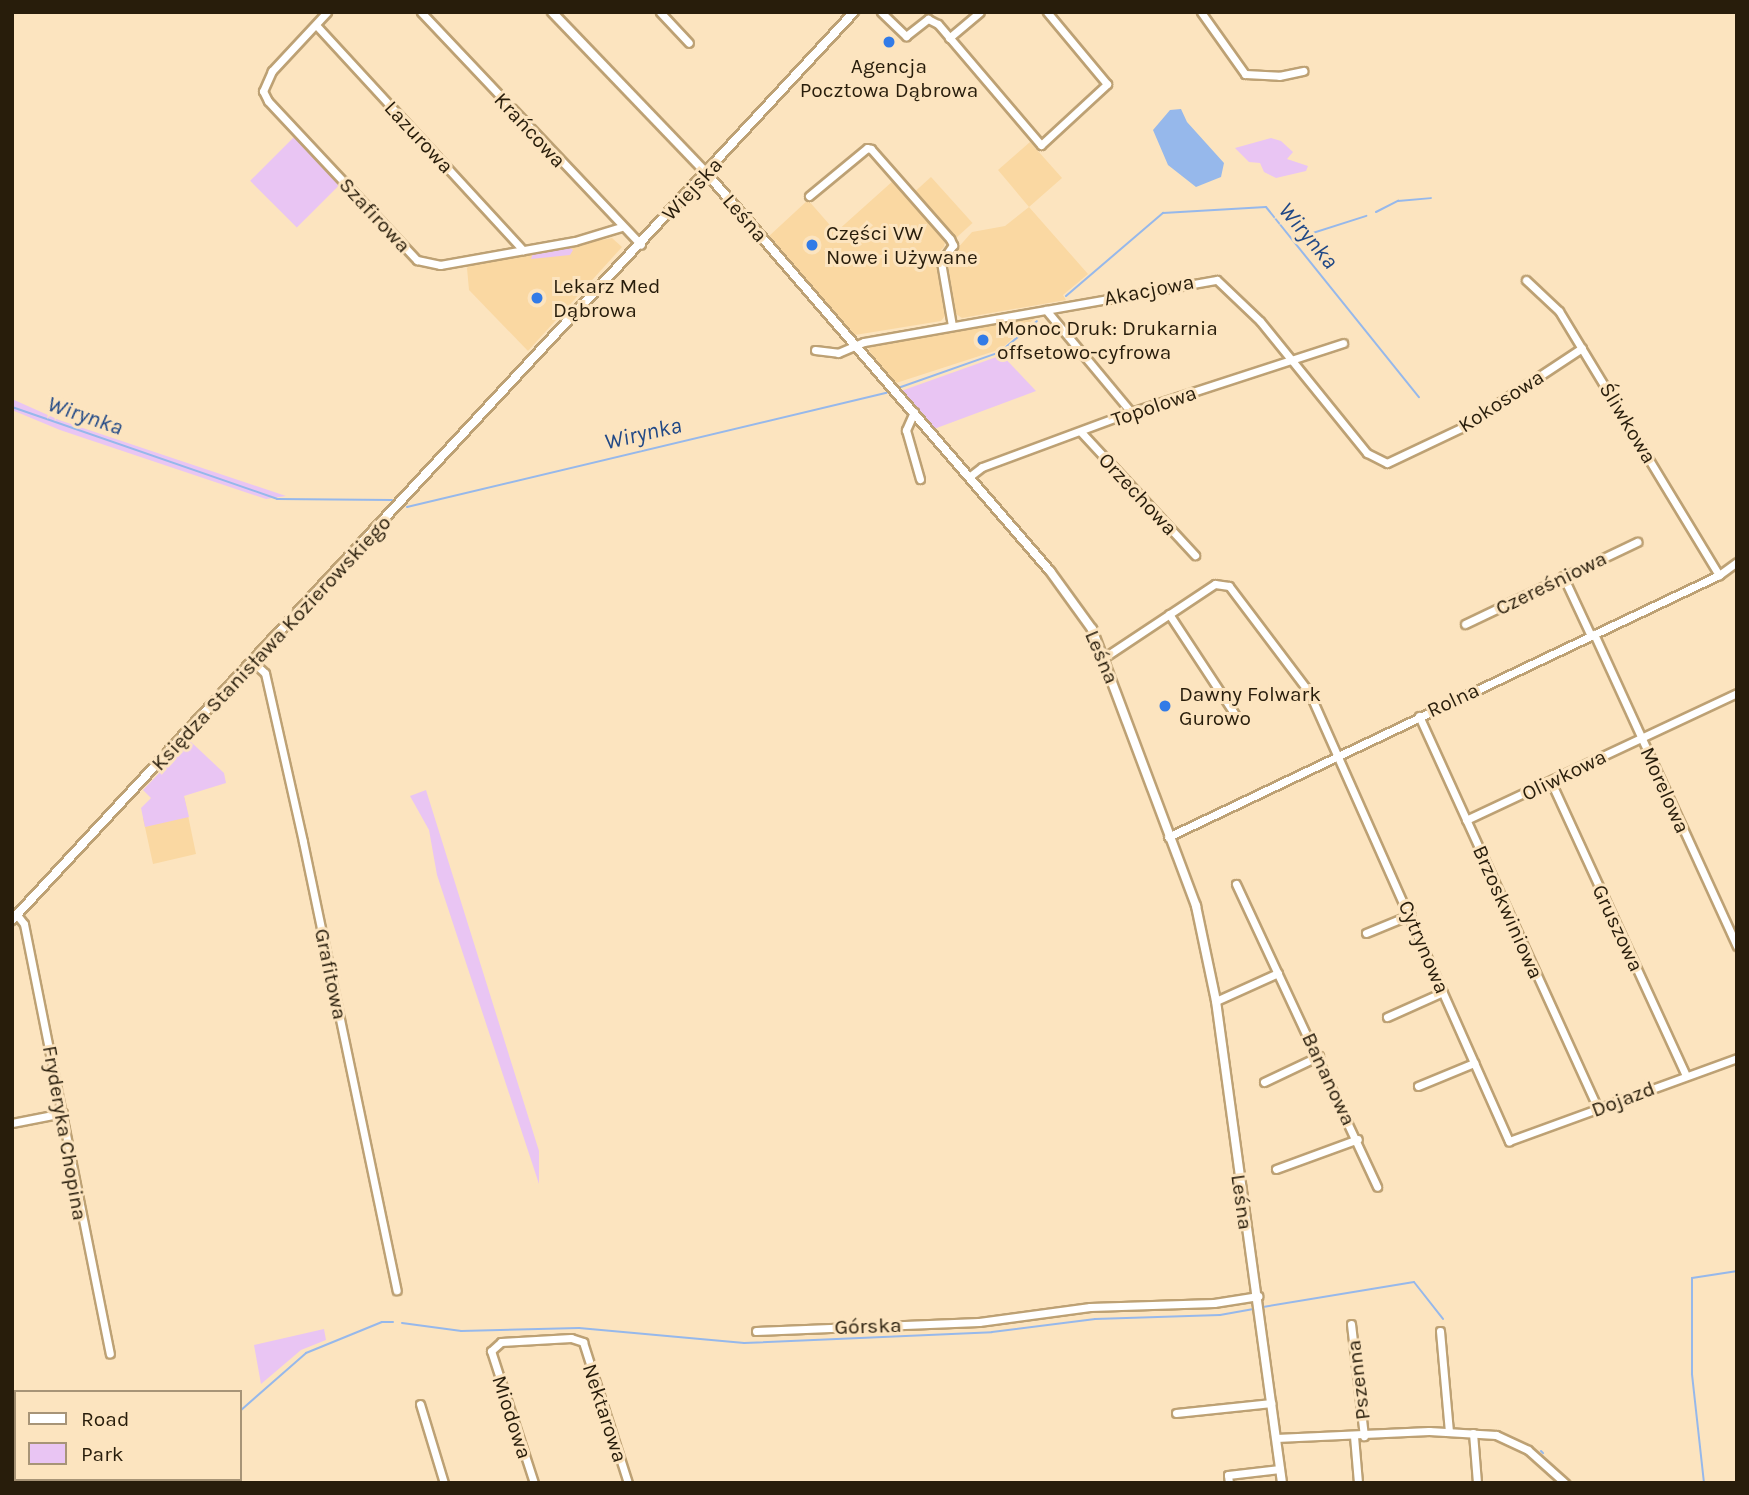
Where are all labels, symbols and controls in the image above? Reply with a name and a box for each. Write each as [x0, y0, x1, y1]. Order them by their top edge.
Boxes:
marker: Agencja Pocztowa Dąbrowa [881, 34, 897, 50]
place label: Agencja Pocztowa Dąbrowa [800, 53, 978, 103]
street label: Krańcowa [489, 87, 571, 173]
street label: Lazurowa [379, 96, 459, 178]
street label: Wiejska [657, 152, 727, 226]
street label: Szafirowa [334, 172, 416, 258]
street label: Leśna [717, 189, 773, 247]
water label: Wirynka [1272, 197, 1344, 275]
place label: Części VW Nowe i Używane [826, 220, 978, 270]
marker: Części VW Nowe i Używane [804, 237, 820, 253]
street label: Akacjowa [1102, 269, 1196, 311]
place label: Lekarz Med Dąbrowa [553, 273, 661, 323]
marker: Lekarz Med Dąbrowa [527, 288, 547, 308]
place label: Monoc Druk: Drukarnia offsetowo-cyfrowa [997, 315, 1218, 365]
marker: Monoc Druk: Drukarnia offsetowo-cyfrowa [975, 332, 991, 348]
street label: Kokosowa [1454, 364, 1548, 438]
street label: Śliwkowa [1594, 378, 1662, 468]
street label: Topolowa [1108, 380, 1200, 432]
water label: Wirynka [43, 390, 127, 442]
water label: Wirynka [602, 412, 684, 456]
street label: Orzechowa [1093, 448, 1183, 540]
street label: Księdza Stanisława Kozierowskiego [146, 510, 396, 776]
street label: Czereśniowa [1491, 545, 1611, 621]
street label: Leśna [1079, 626, 1125, 688]
street label: Rolna [1423, 677, 1483, 723]
place label: Dawny Folwark Gurowo [1179, 681, 1321, 731]
marker: Dawny Folwark Gurowo [1157, 698, 1173, 714]
street label: Morelowa [1635, 743, 1695, 837]
street label: Oliwkowa [1518, 744, 1610, 806]
street label: Brzoskwiniowa [1467, 841, 1549, 983]
street label: Gruszowa [1587, 880, 1649, 976]
street label: Cytrynowa [1393, 897, 1455, 997]
street label: Grafitowa [309, 926, 353, 1022]
street label: Bananowa [1296, 1028, 1362, 1130]
street label: Fryderyka Chopina [37, 1044, 93, 1222]
street label: Dojazd [1588, 1075, 1658, 1123]
street label: Leśna [1226, 1173, 1258, 1231]
street label: Górska [834, 1312, 902, 1340]
street label: Pszenna [1341, 1339, 1375, 1421]
street label: Nektarowa [577, 1360, 633, 1466]
street label: Miodowa [487, 1372, 537, 1462]
legend [14, 1390, 242, 1481]
text: Road [81, 1407, 129, 1431]
text: Park [81, 1442, 124, 1466]

